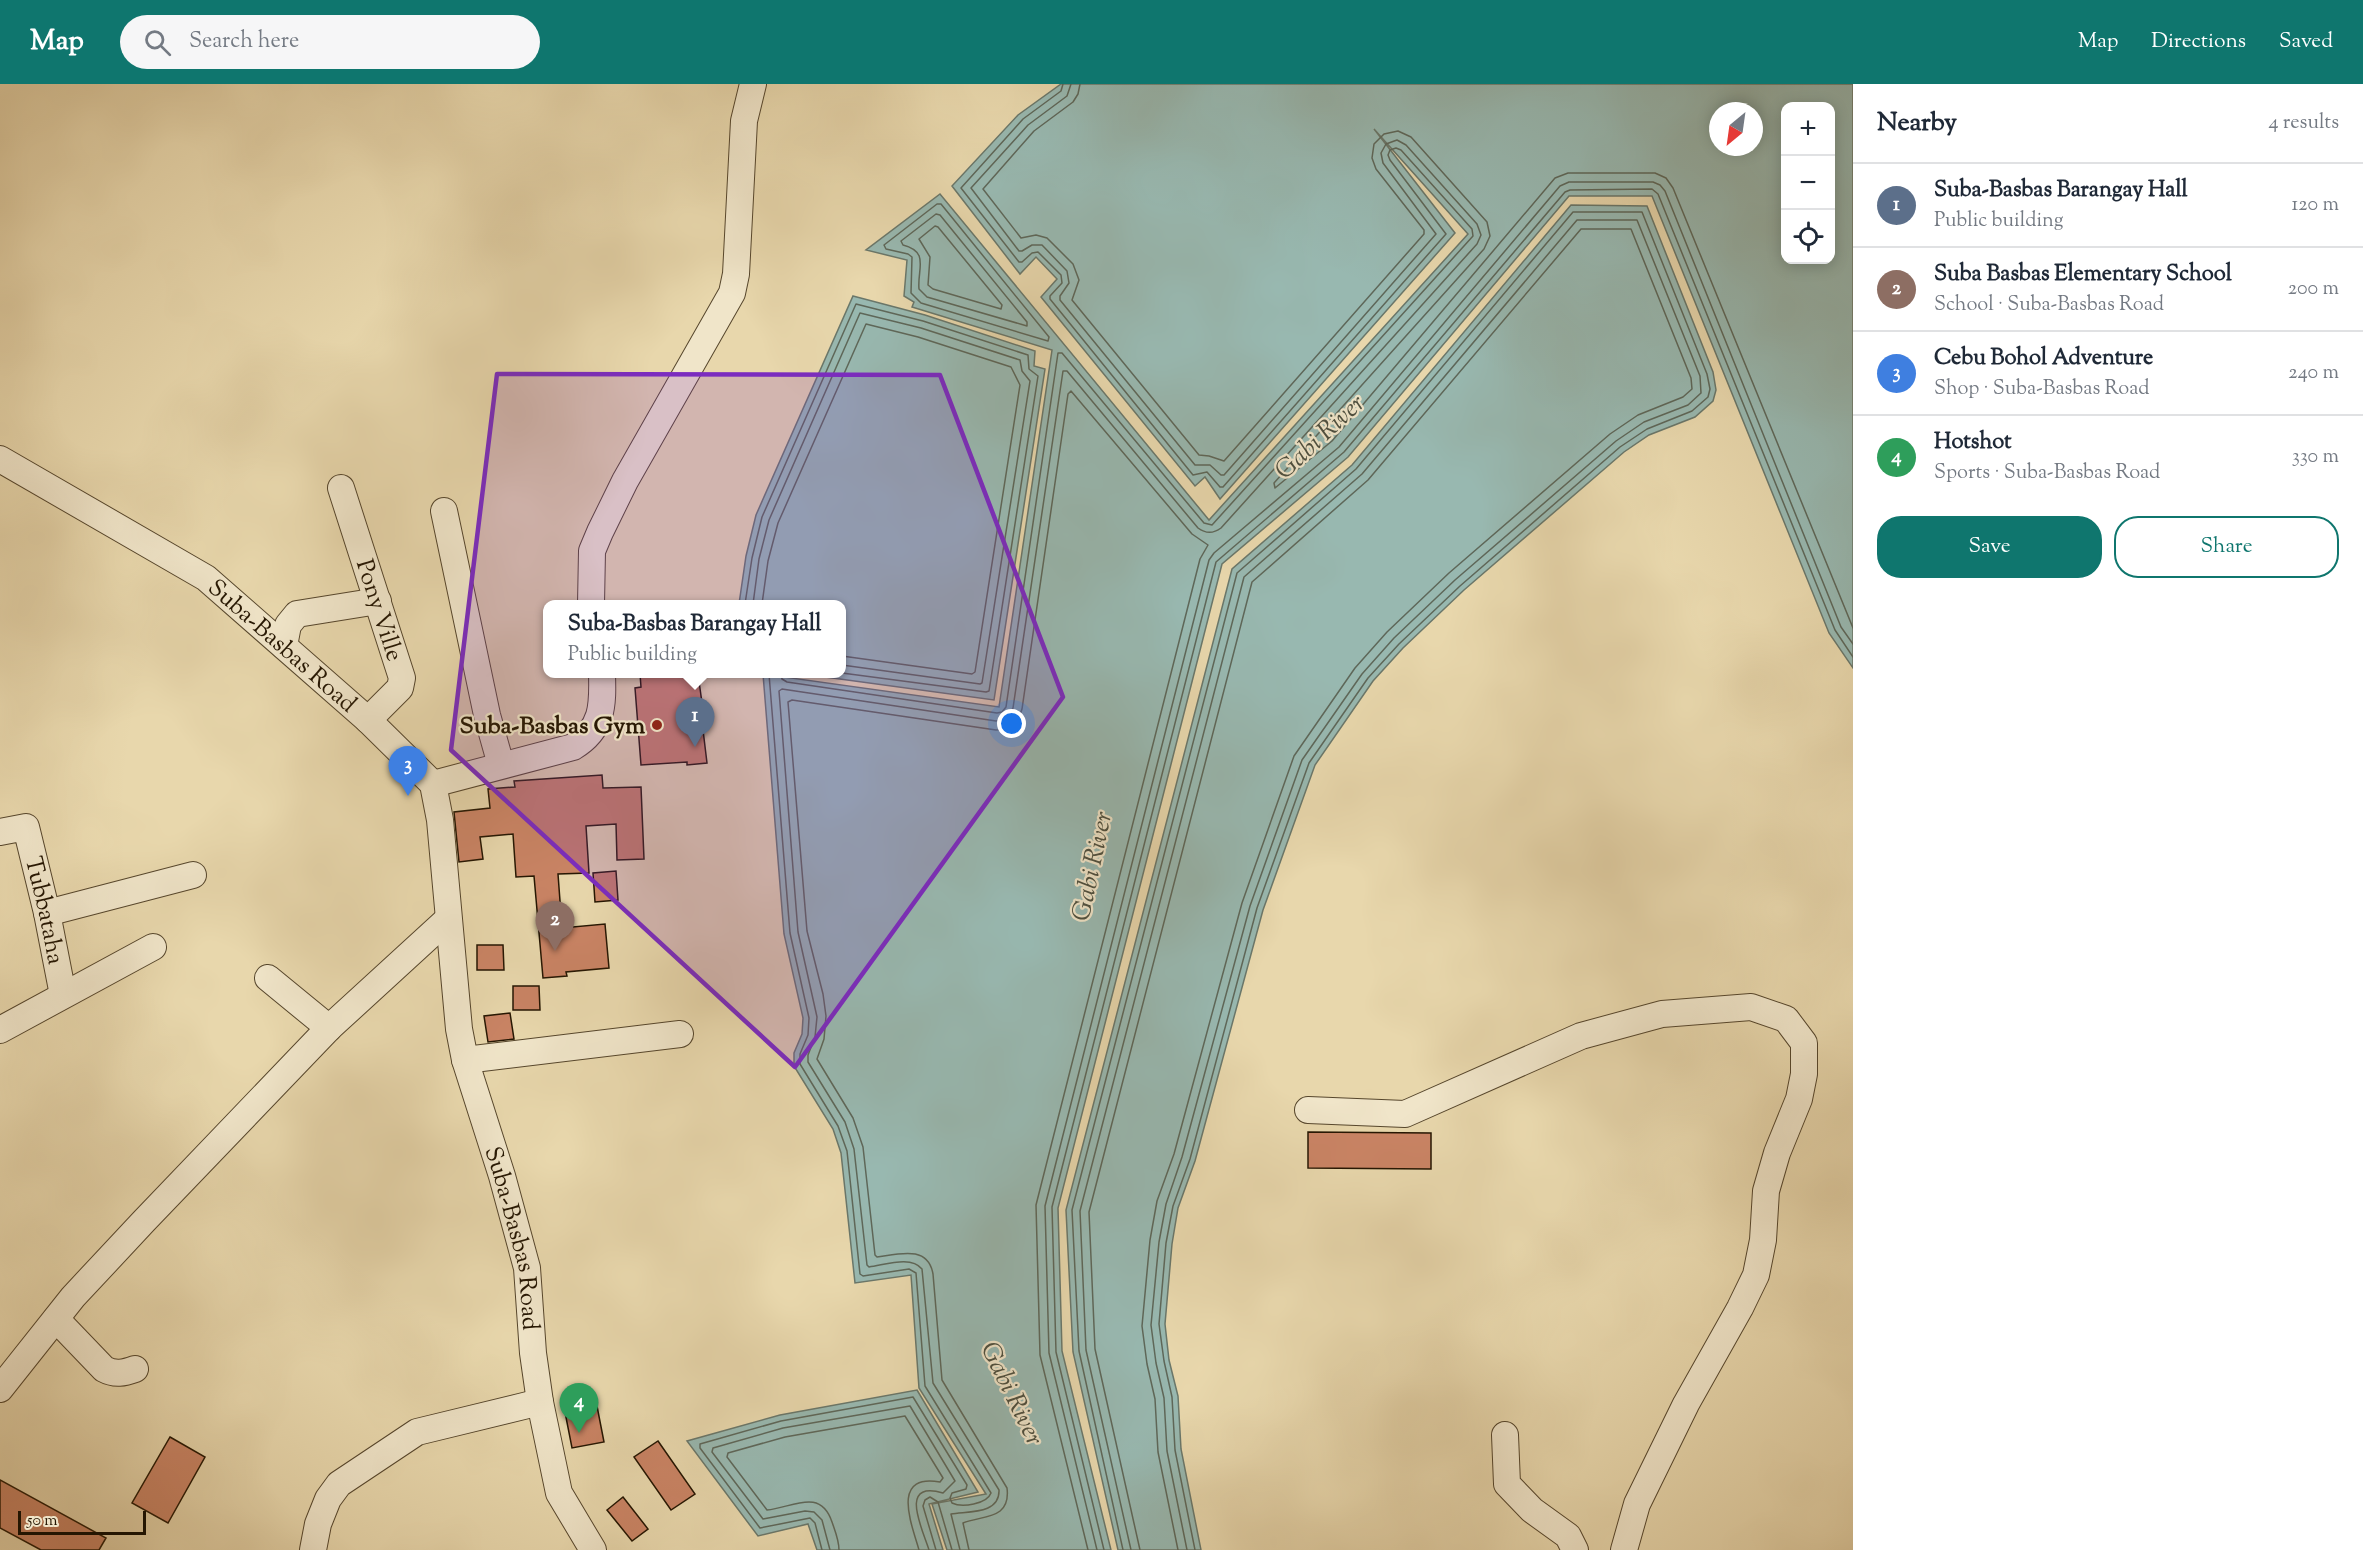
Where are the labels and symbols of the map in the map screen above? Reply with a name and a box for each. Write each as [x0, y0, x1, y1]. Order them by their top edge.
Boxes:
north arrow [1709, 102, 1763, 156]
water label: Gabi River [1267, 386, 1374, 489]
street label: Pony Ville [346, 555, 411, 666]
street label: Suba-Basbas Road [200, 572, 364, 722]
pin: 1 [676, 698, 714, 747]
your location [997, 709, 1026, 738]
place label: Suba-Basbas Gym [460, 710, 645, 744]
marker: Suba-Basbas Gym [650, 718, 664, 732]
pin: 3 [388, 746, 428, 796]
water label: Gabi River [1064, 808, 1123, 925]
street label: Tubbataha [15, 853, 72, 968]
pin: 2 [536, 902, 574, 951]
street label: Suba-Basbas Road [475, 1142, 546, 1332]
water label: Gabi River [970, 1336, 1052, 1452]
pin: 4 [560, 1384, 598, 1433]
scale bar [18, 1508, 146, 1536]

